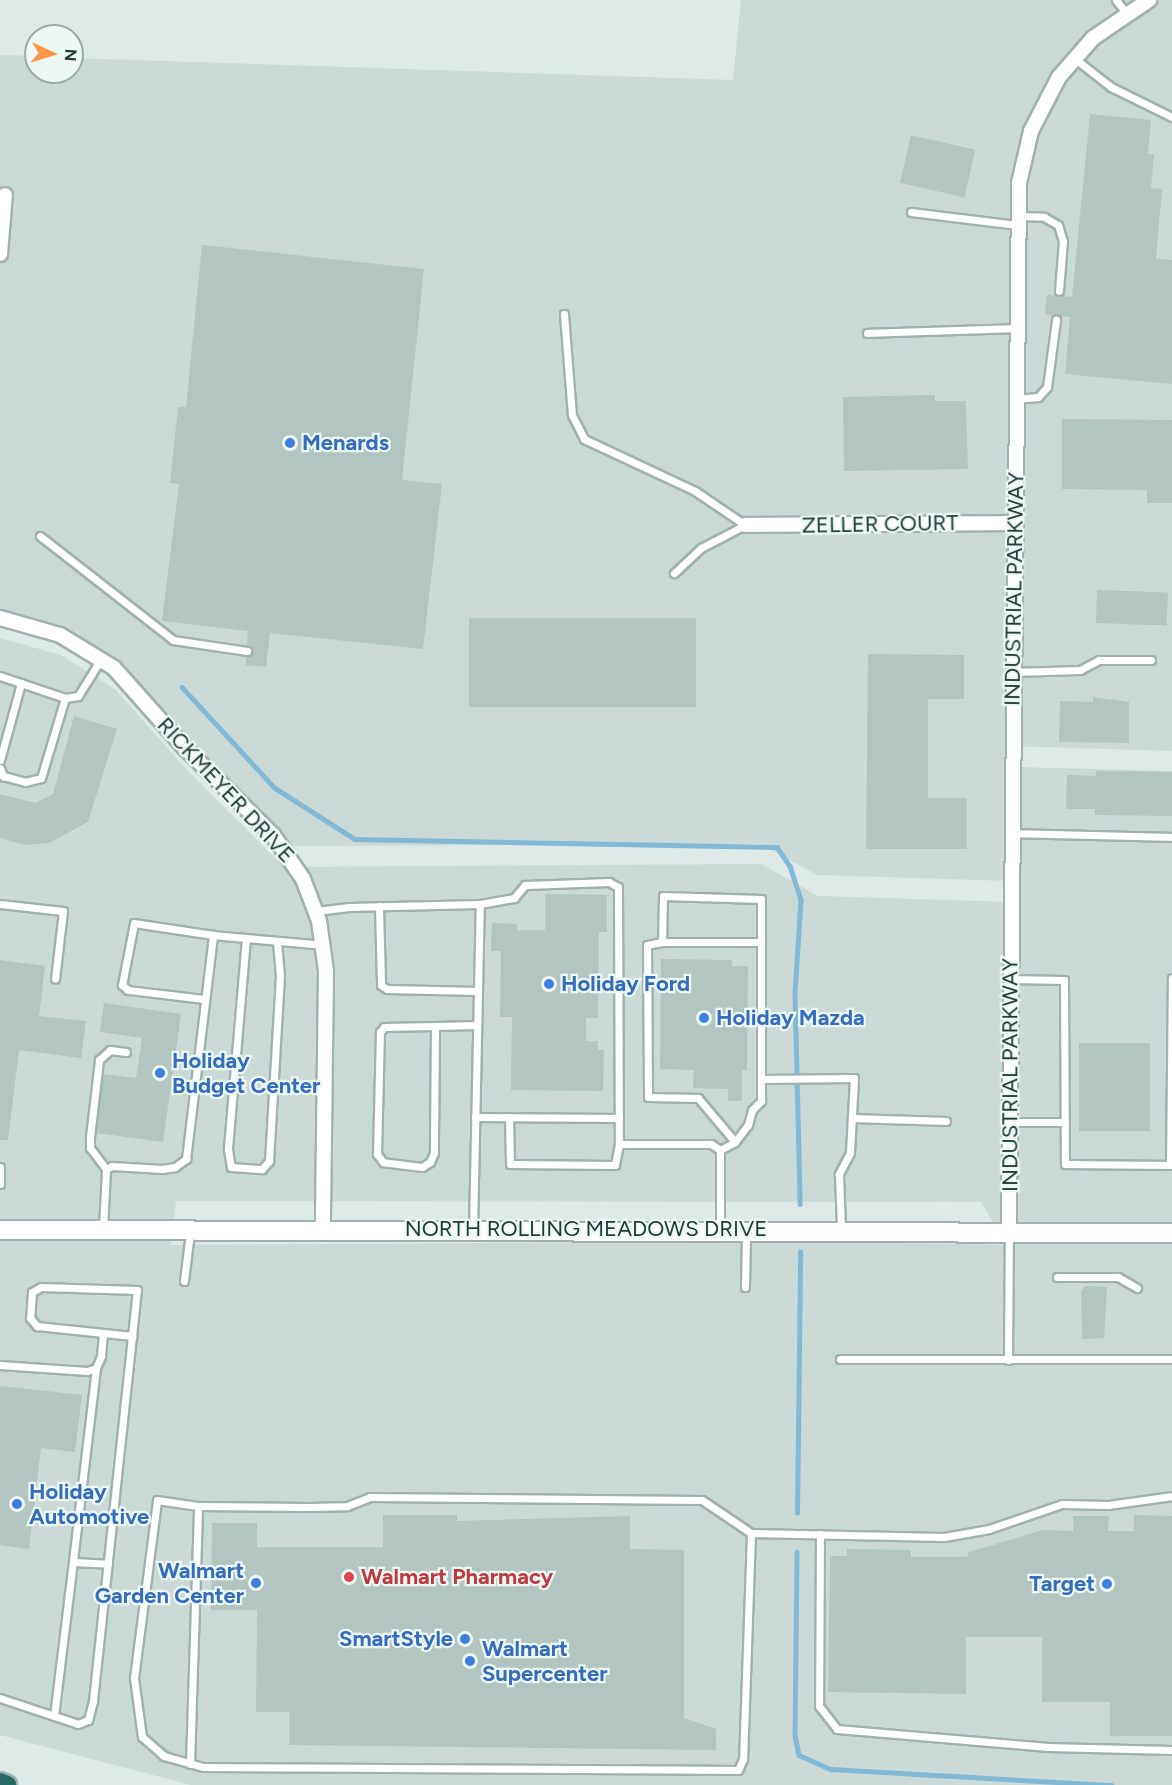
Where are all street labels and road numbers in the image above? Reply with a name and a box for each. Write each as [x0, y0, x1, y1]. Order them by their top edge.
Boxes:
street label: INDUSTRIAL PARKWAY [999, 472, 1029, 706]
street label: ZELLER COURT [801, 509, 959, 539]
street label: RICKMEYER DRIVE [152, 712, 300, 868]
street label: INDUSTRIAL PARKWAY [997, 958, 1023, 1192]
street label: NORTH ROLLING MEADOWS DRIVE [405, 1216, 767, 1242]

